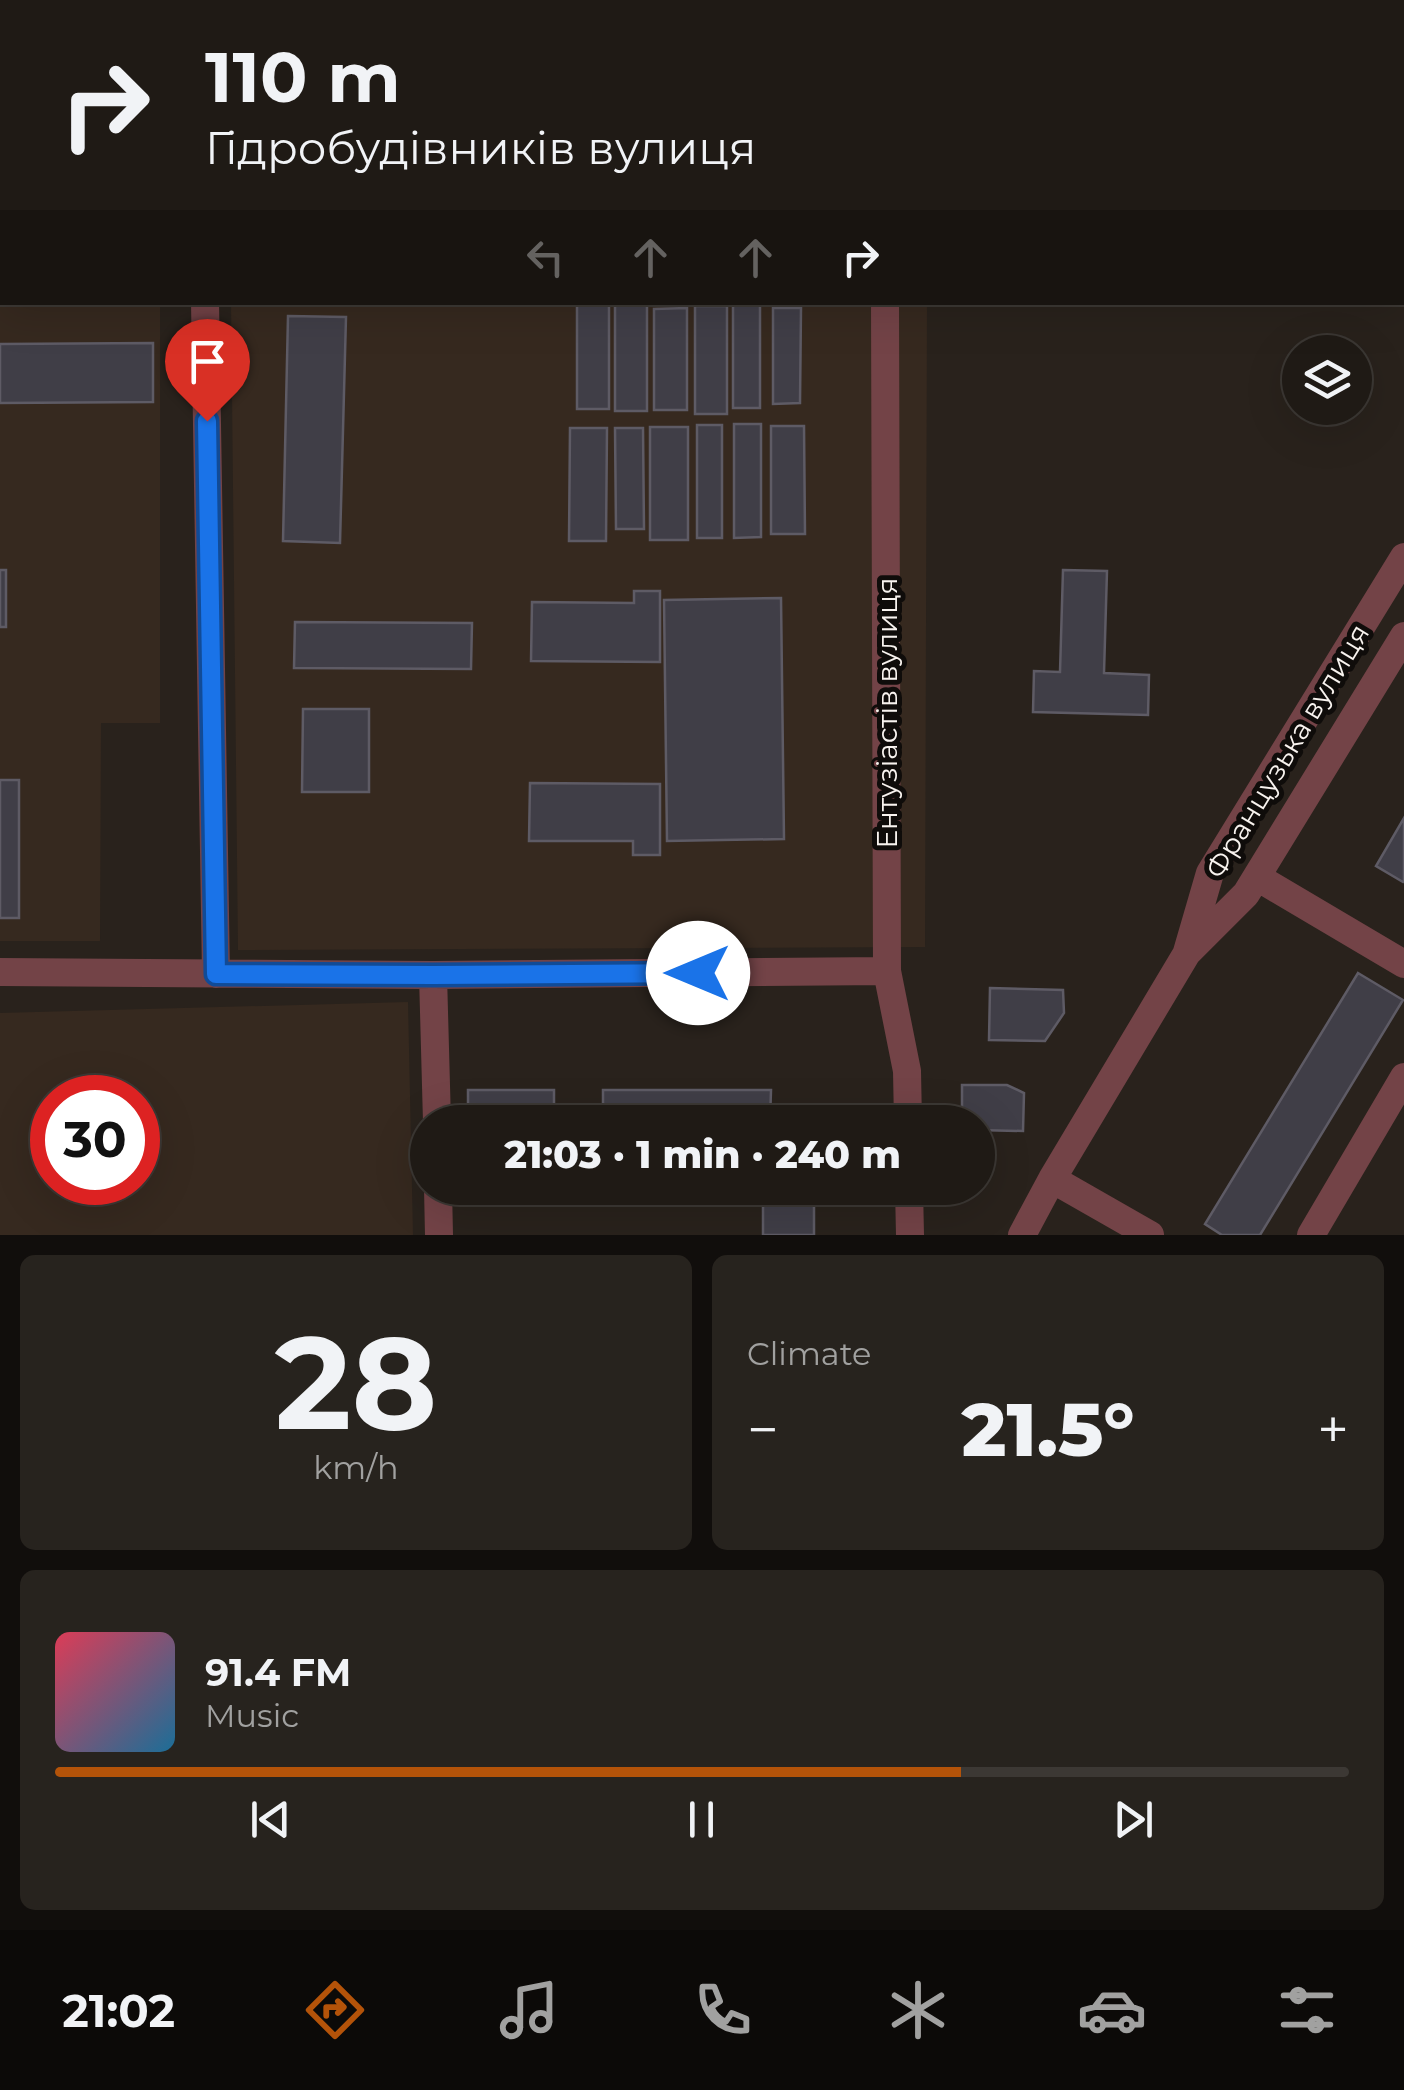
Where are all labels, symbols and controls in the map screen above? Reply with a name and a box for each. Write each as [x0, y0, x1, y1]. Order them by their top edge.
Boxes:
text: 110 m [205, 34, 401, 120]
icon: right [40, 40, 170, 170]
text: Гідробудівників вулиця [205, 120, 756, 175]
icon: left [518, 230, 573, 285]
icon: ahead [623, 230, 678, 285]
icon: ahead [728, 230, 783, 285]
icon: right [833, 230, 888, 285]
pin [165, 319, 250, 422]
icon: arrive [180, 334, 235, 389]
map controls [1282, 335, 1372, 425]
button: layers [1282, 335, 1372, 425]
street label: Ентузіастів вулиця [870, 578, 904, 848]
street label: Французька вулиця [1198, 618, 1376, 884]
position arrow [646, 921, 750, 1025]
speed limit sign: 30 [30, 1075, 160, 1205]
text: 21:03 · 1 min · 240 m [504, 1131, 901, 1178]
text: 28 [275, 1303, 437, 1462]
text: Climate [747, 1334, 871, 1373]
text: 21.5° [961, 1383, 1135, 1475]
text: − [747, 1396, 779, 1463]
text: + [1317, 1396, 1349, 1463]
text: km/h [313, 1448, 399, 1487]
text: 91.4 FM [205, 1649, 351, 1696]
text: Music [205, 1696, 299, 1735]
icon: previous [243, 1792, 298, 1847]
icon: pause [674, 1792, 729, 1847]
icon: next [1106, 1792, 1161, 1847]
icon: directions [300, 1975, 370, 2045]
icon: music [494, 1975, 564, 2045]
icon: phone [688, 1975, 758, 2045]
icon: climate [883, 1975, 953, 2045]
icon: car [1077, 1975, 1147, 2045]
icon: filters [1272, 1975, 1342, 2045]
text: 21:02 [62, 1983, 175, 2038]

